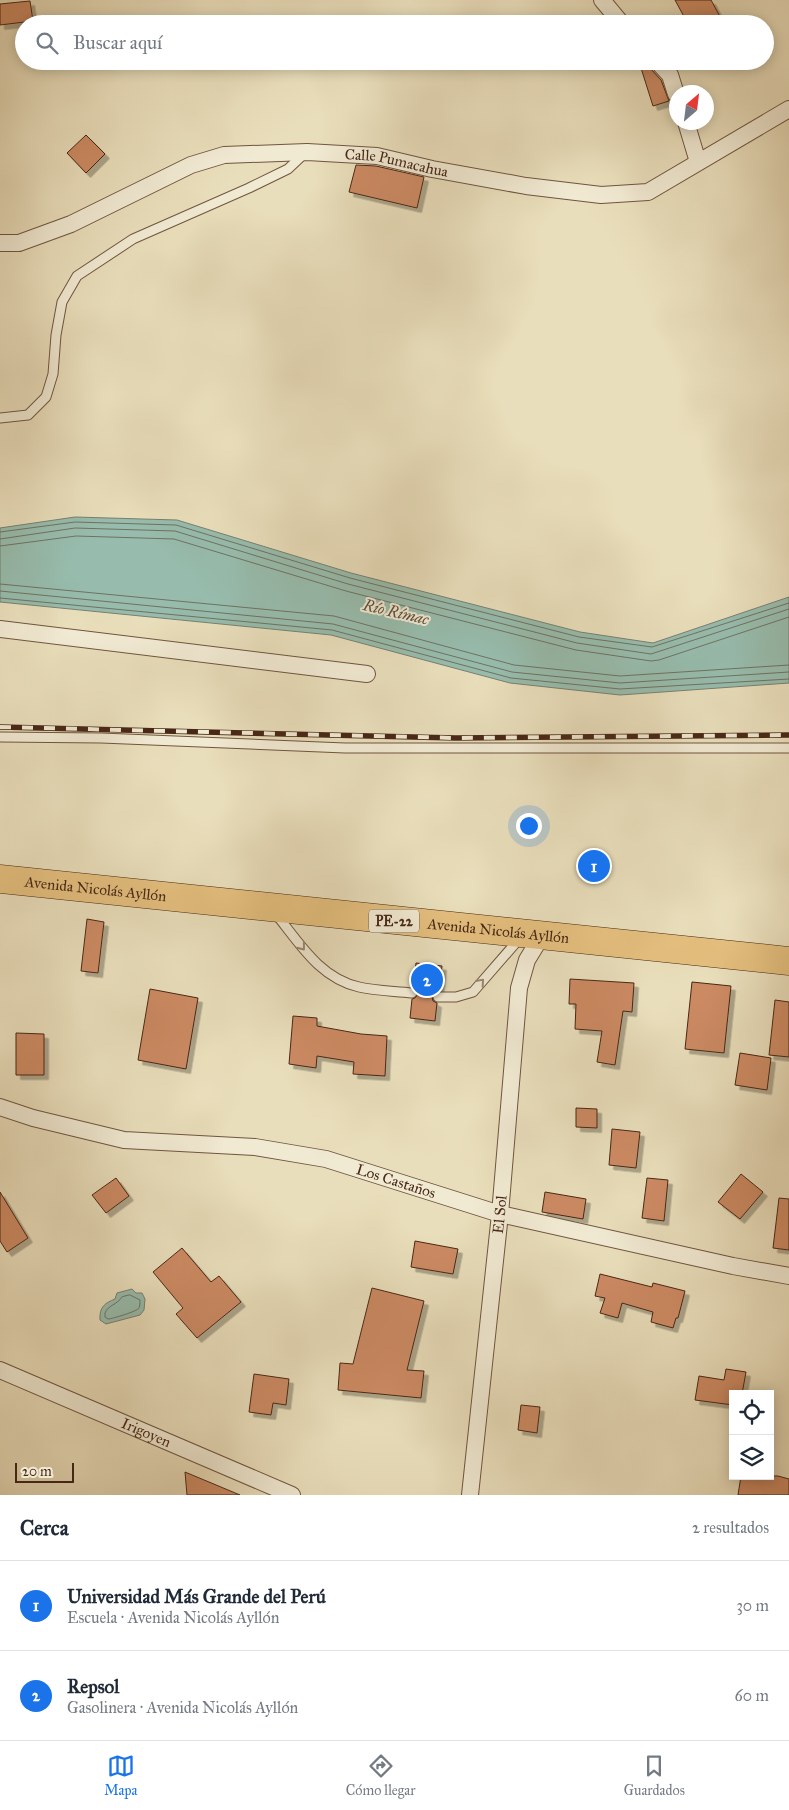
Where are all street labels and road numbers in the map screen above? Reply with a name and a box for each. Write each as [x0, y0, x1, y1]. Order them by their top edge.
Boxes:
street label: Calle Pumacahua [344, 145, 450, 181]
street label: Avenida Nicolás Ayllón [23, 873, 167, 905]
road number: PE-22 [369, 909, 419, 932]
street label: Avenida Nicolás Ayllón [426, 914, 570, 947]
street label: Los Castaños [354, 1160, 438, 1202]
street label: El Sol [489, 1194, 511, 1235]
street label: Irigoyen [119, 1414, 174, 1451]

